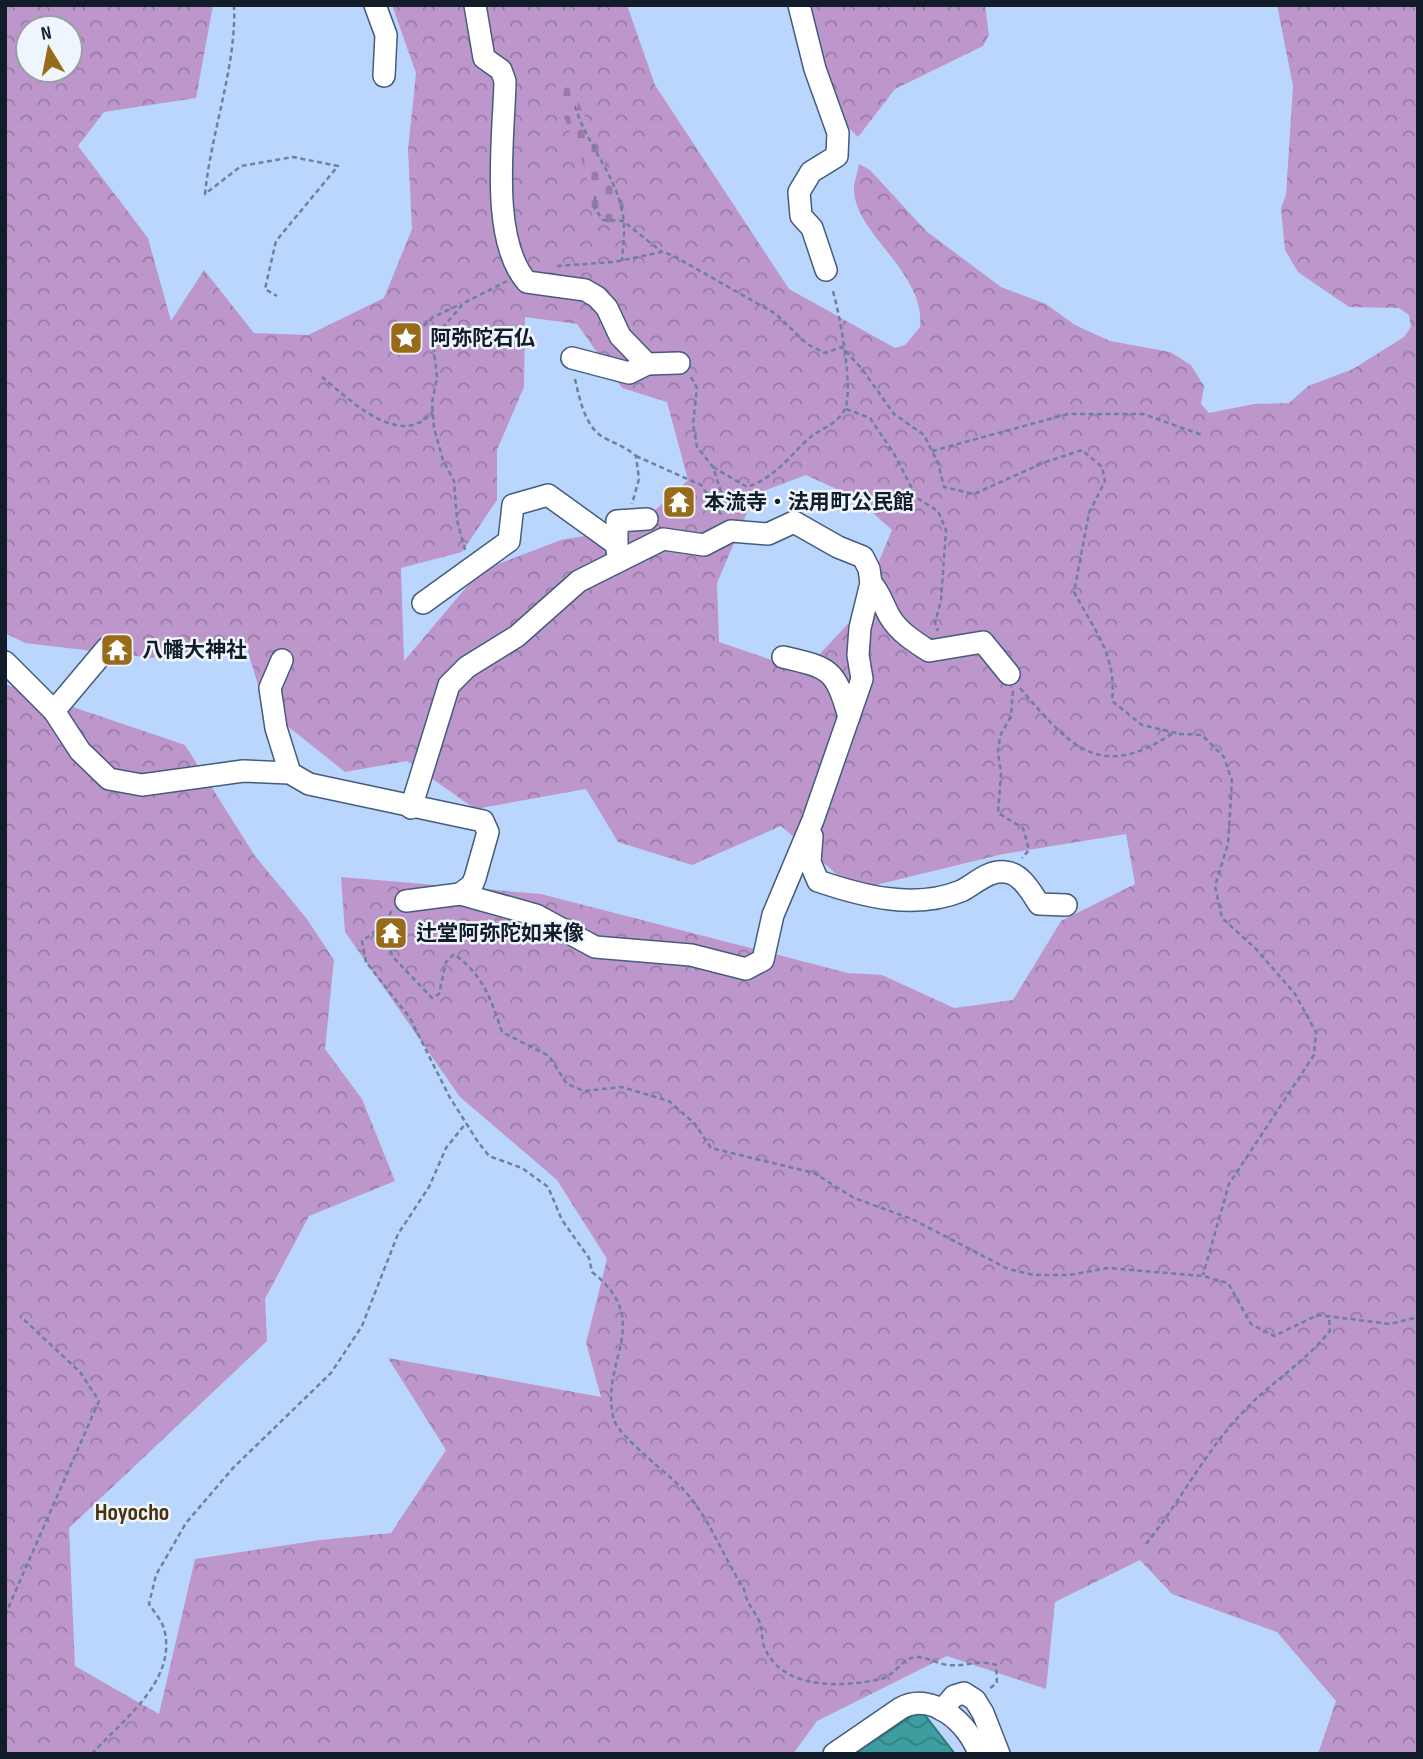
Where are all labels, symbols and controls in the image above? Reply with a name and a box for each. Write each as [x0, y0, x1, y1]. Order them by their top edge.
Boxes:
north arrow [14, 14, 84, 84]
text: N [39, 22, 53, 46]
place icon: 阿弥陀石仏 [387, 319, 425, 357]
place label: 阿弥陀石仏 [430, 326, 535, 351]
temple icon: 本流寺・法用町公民館 [660, 483, 698, 521]
place label: 本流寺・法用町公民館 [704, 490, 914, 515]
temple icon: 八幡大神社 [98, 631, 136, 669]
place label: 八幡大神社 [142, 638, 247, 663]
temple icon: 辻堂阿弥陀如来像 [372, 914, 410, 952]
place label: 辻堂阿弥陀如来像 [416, 921, 584, 946]
district label: Hoyocho [95, 1498, 169, 1527]

